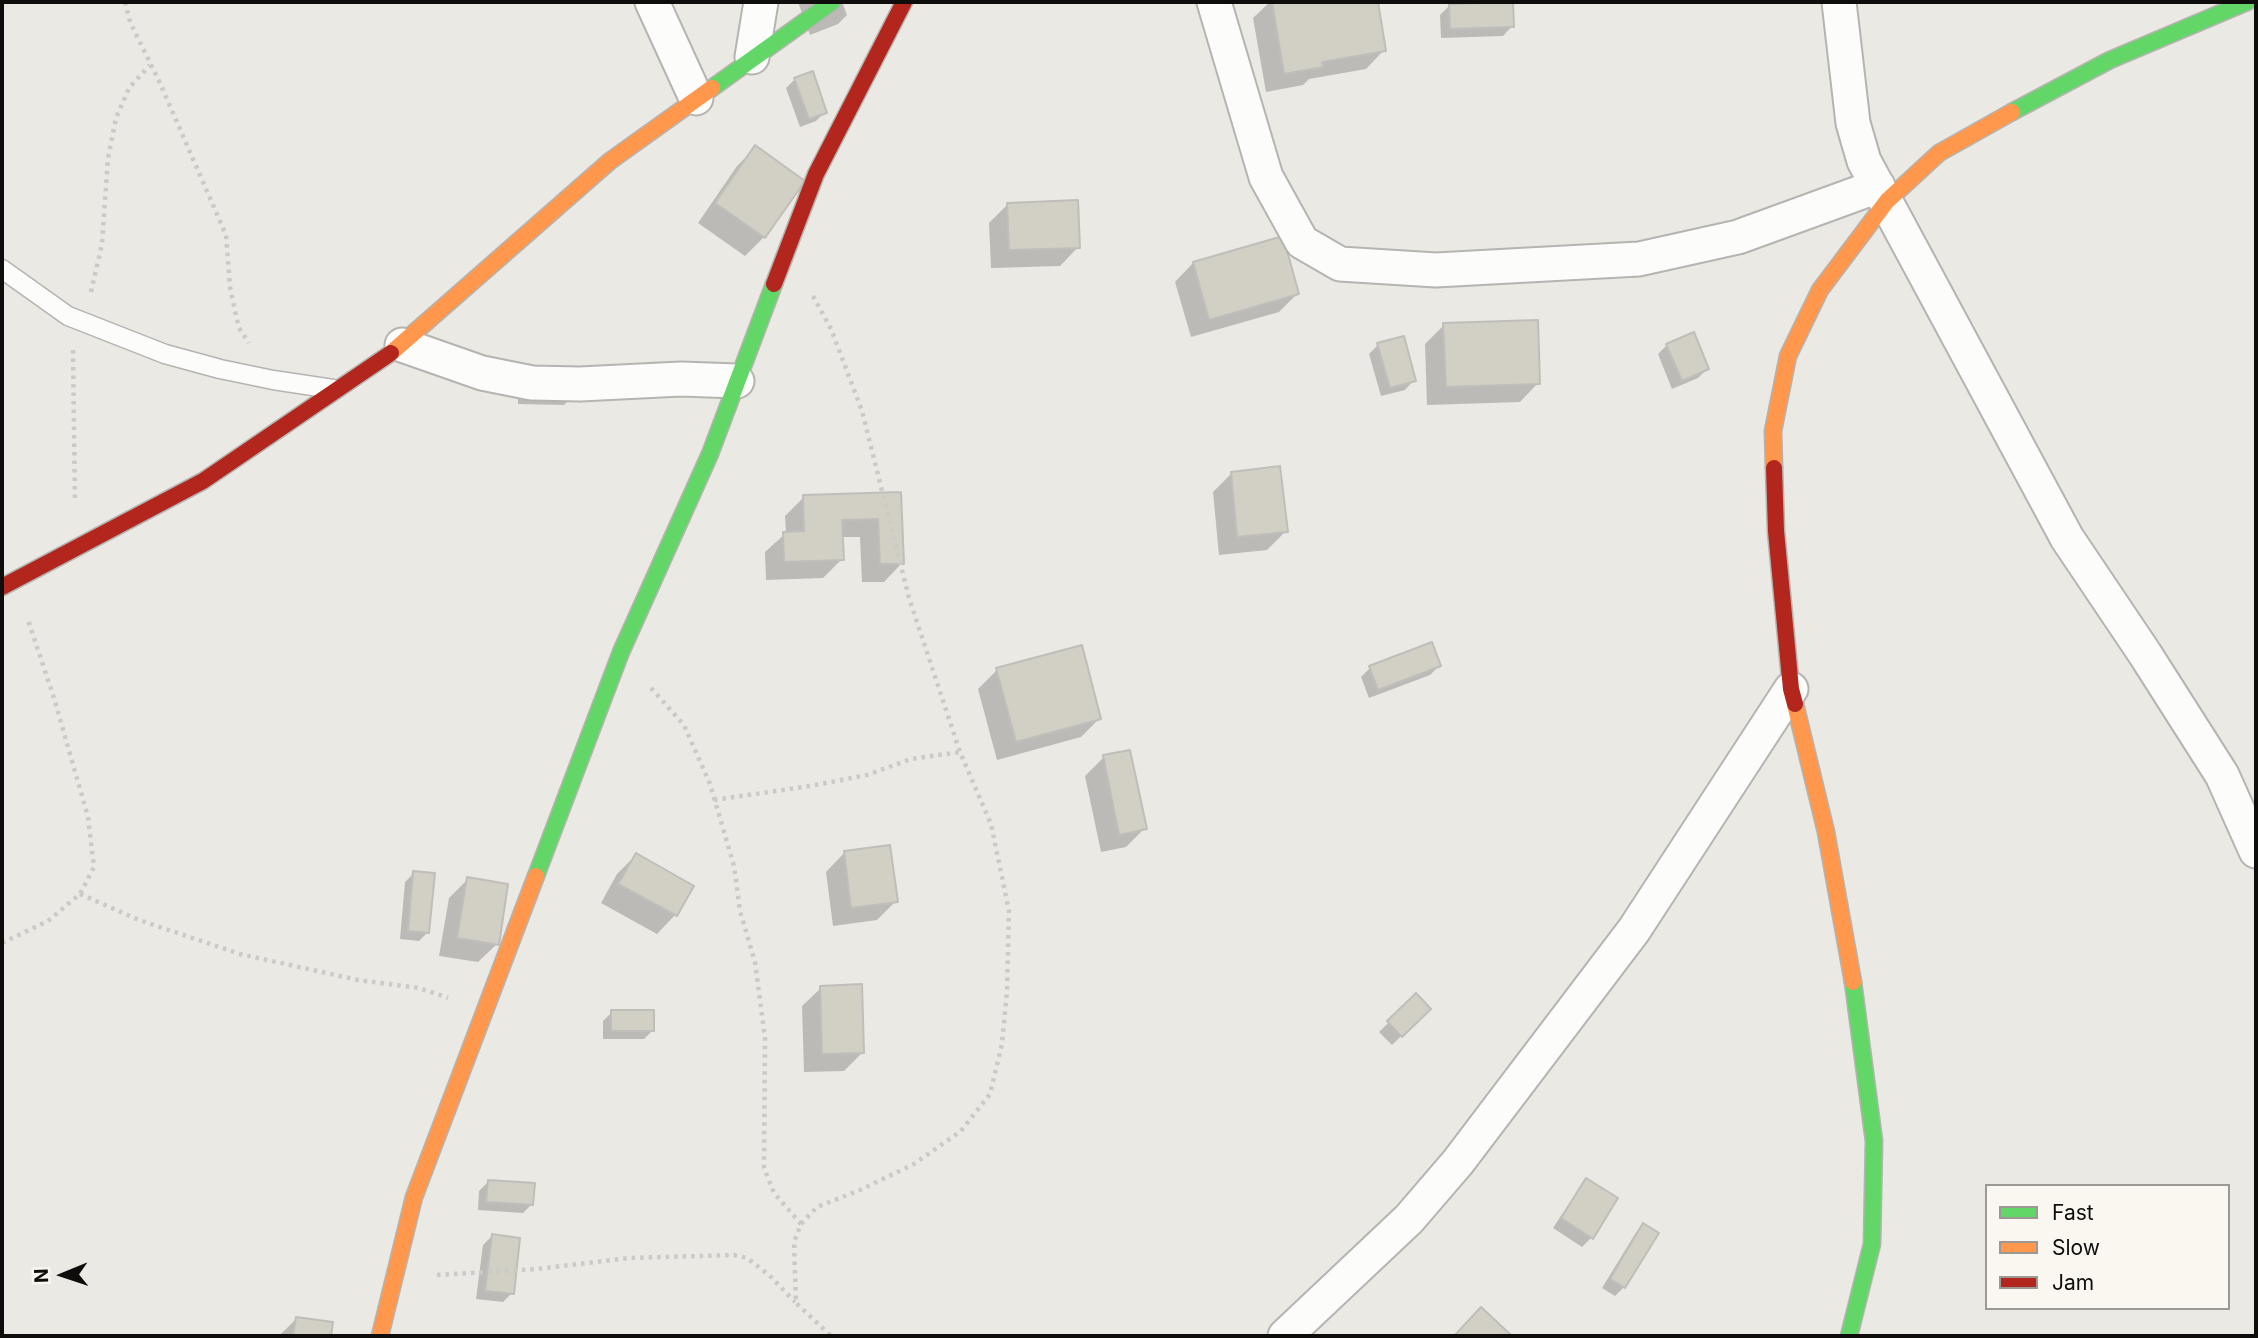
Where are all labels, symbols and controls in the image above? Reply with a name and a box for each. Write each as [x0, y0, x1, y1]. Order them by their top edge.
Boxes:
legend [1985, 1184, 2230, 1310]
text: Fast [2052, 1200, 2094, 1225]
text: Slow [2052, 1235, 2100, 1260]
north arrow [28, 1240, 98, 1310]
text: N [30, 1268, 53, 1283]
text: Jam [2052, 1270, 2094, 1295]

